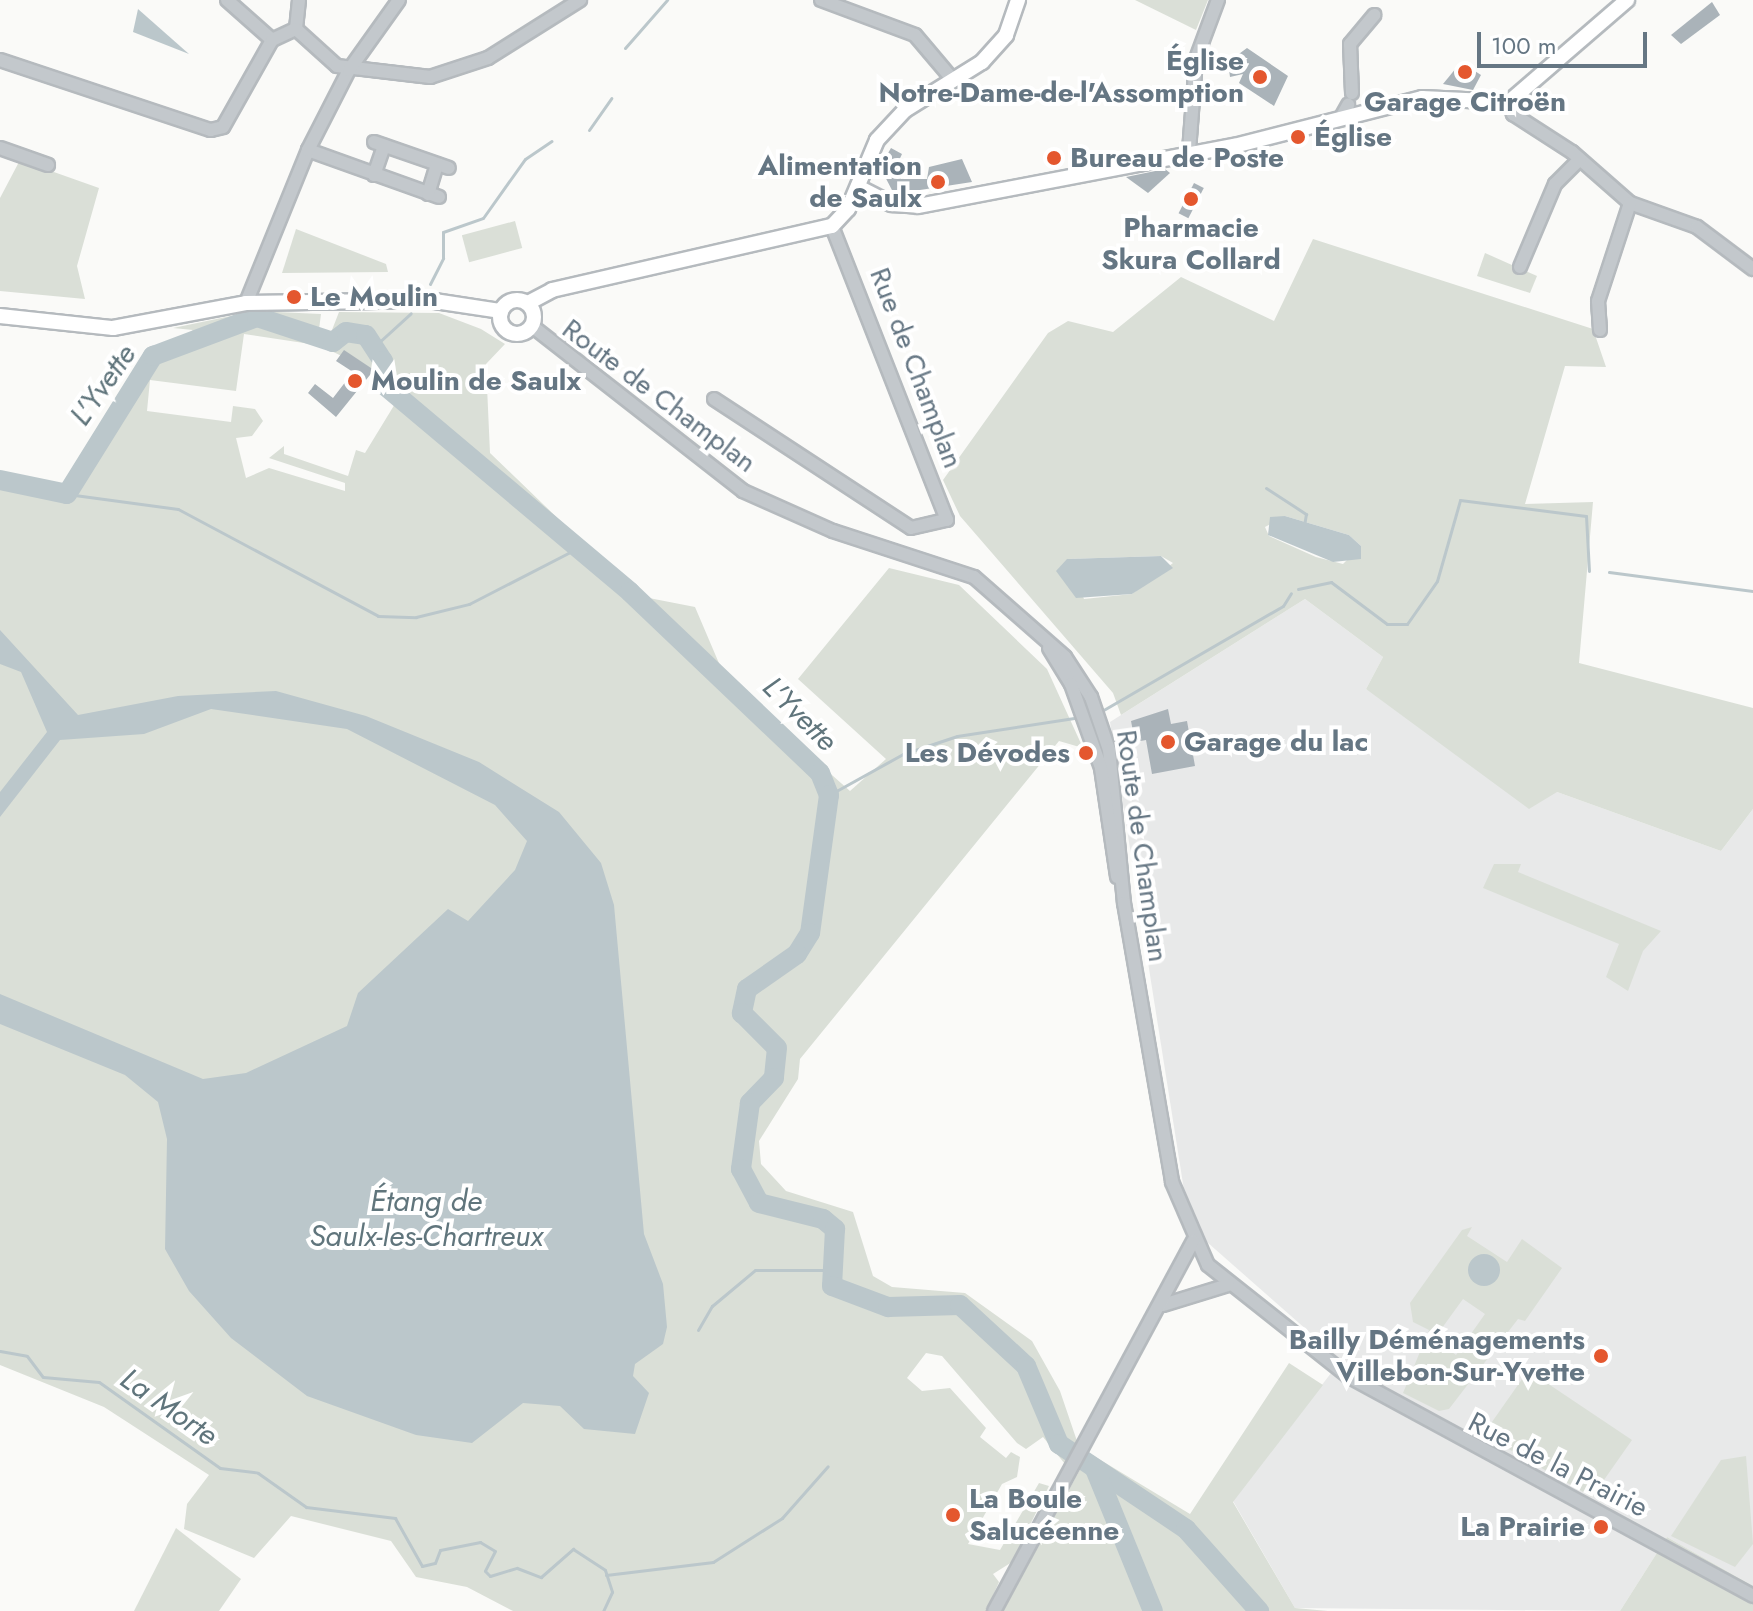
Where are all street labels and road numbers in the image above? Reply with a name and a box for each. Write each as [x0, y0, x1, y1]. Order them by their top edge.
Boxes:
street label: Rue de Champlan [862, 263, 970, 473]
street label: Route de Champlan [556, 312, 762, 480]
street label: Route de Champlan [1109, 728, 1175, 964]
street label: Rue de la Prairie [1463, 1405, 1653, 1525]

